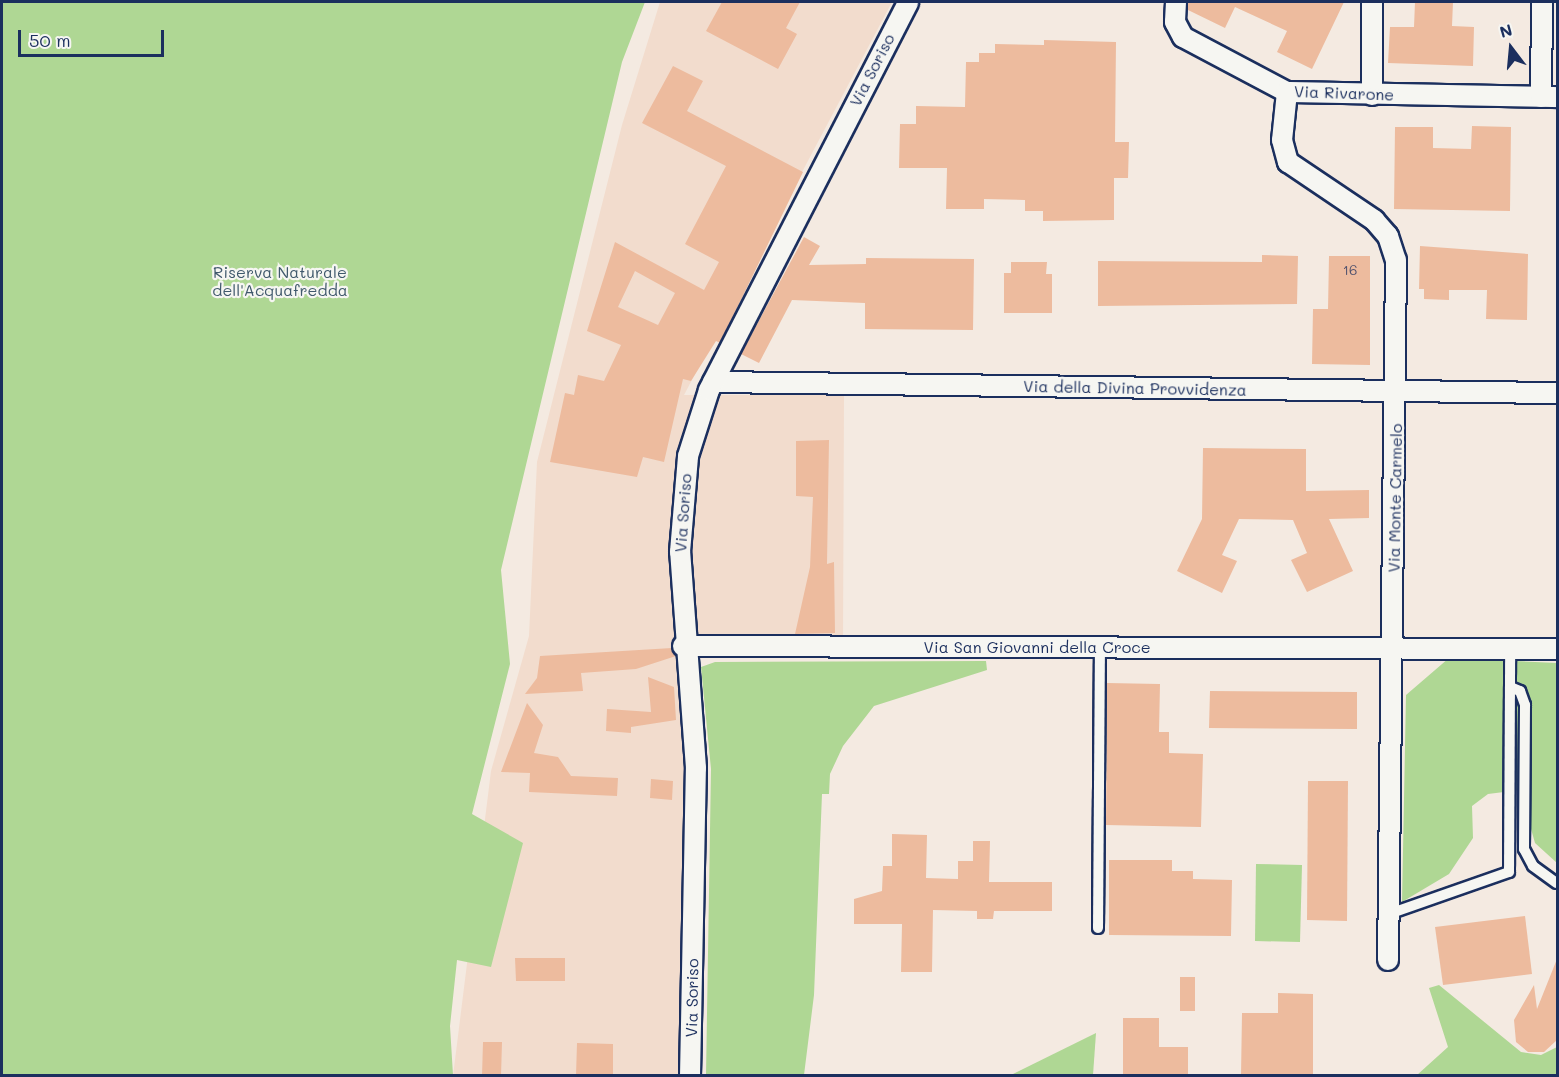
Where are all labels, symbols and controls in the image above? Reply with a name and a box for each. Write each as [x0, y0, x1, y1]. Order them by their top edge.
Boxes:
scale bar [21, 18, 166, 56]
north arrow [1481, 18, 1541, 78]
text: N [1497, 18, 1515, 42]
text: 50 m [29, 28, 71, 52]
street label: Via Soriso [846, 30, 898, 110]
street label: Via Rivarone [1294, 82, 1394, 104]
park label: Riserva Naturale dell'Acquafredda [212, 262, 348, 300]
house number: 16 [1343, 262, 1357, 278]
street label: Via della Divina Provvidenza [1023, 376, 1247, 400]
street label: Via Monte Carmelo [1384, 423, 1406, 573]
street label: Via Soriso [671, 473, 695, 553]
street label: Via San Giovanni della Croce [923, 637, 1151, 657]
street label: Via Soriso [682, 958, 702, 1038]

